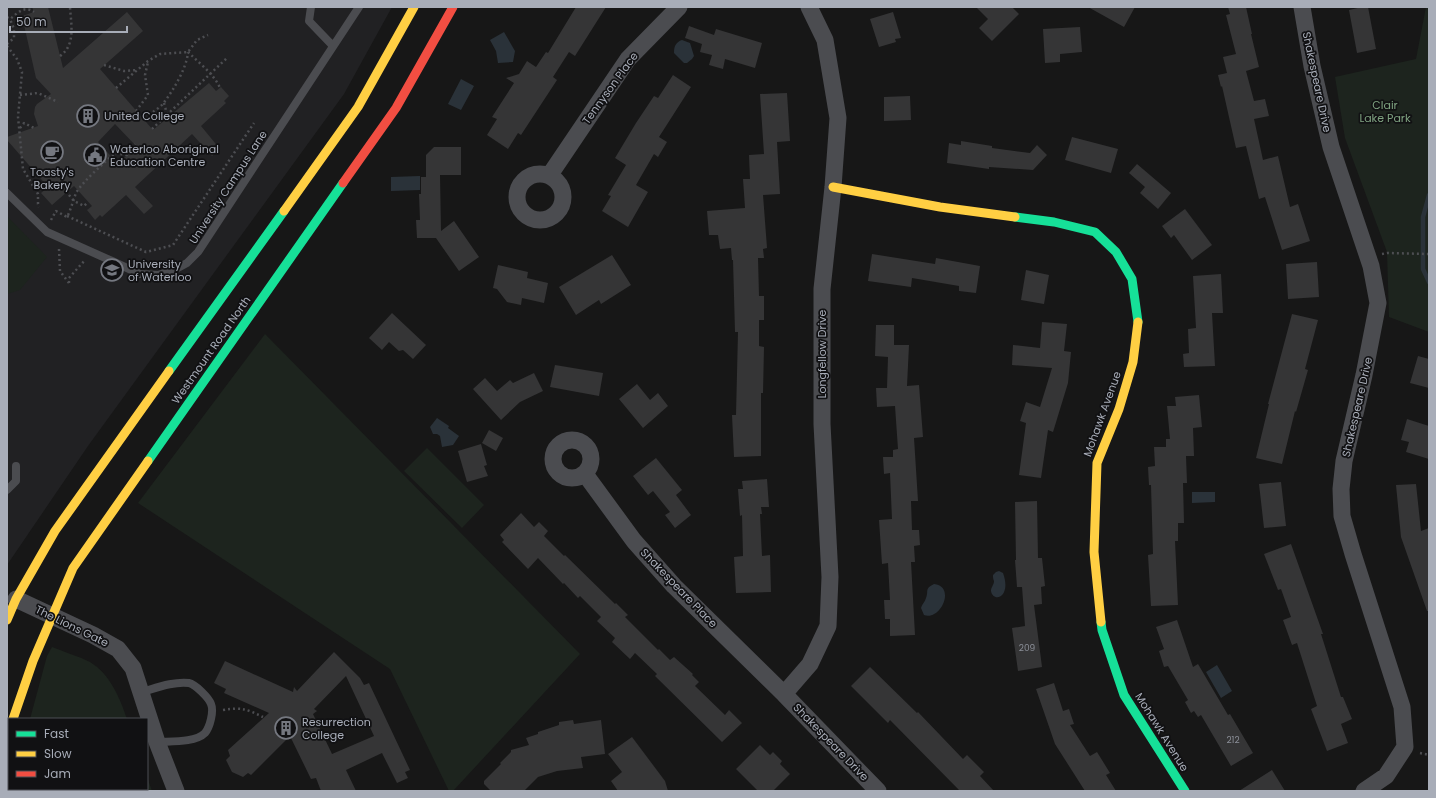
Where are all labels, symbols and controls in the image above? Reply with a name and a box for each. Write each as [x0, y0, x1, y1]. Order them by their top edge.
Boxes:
scale bar [10, 8, 127, 34]
text: 50 m [16, 13, 47, 30]
street label: Shakespeare Drive [1299, 30, 1335, 134]
street label: Tennyson Place [578, 48, 642, 127]
park label: Clair Lake Park [1359, 97, 1411, 126]
building icon: United College [75, 103, 101, 129]
place label: United College [104, 108, 185, 124]
street label: University Campus Lane [185, 127, 271, 247]
cafe icon: Toasty's Bakery [39, 139, 65, 165]
place label: Waterloo Aboriginal Education Centre [110, 141, 219, 170]
public building icon: Waterloo Aboriginal Education Centre [82, 142, 108, 168]
place label: Toasty's Bakery [30, 164, 74, 193]
place label: University of Waterloo [128, 256, 191, 285]
school or university icon: University of Waterloo [99, 257, 125, 283]
street label: Westmount Road North [168, 293, 254, 407]
street label: Longfellow Drive [814, 309, 830, 398]
street label: Shakespeare Drive [1338, 355, 1376, 459]
street label: Mohawk Avenue [1079, 369, 1125, 459]
street label: Shakespeare Place [637, 545, 721, 631]
street label: The Lions Gate [33, 601, 112, 651]
house number: 209 [1019, 642, 1036, 654]
street label: Mohawk Avenue [1131, 690, 1193, 775]
street label: Shakespeare Drive [790, 700, 872, 784]
place label: Resurrection College [302, 714, 371, 743]
building icon: Resurrection College [273, 715, 299, 741]
legend [8, 718, 148, 790]
text: Fast [44, 725, 69, 742]
house number: 212 [1226, 734, 1240, 746]
text: Slow [44, 745, 72, 762]
text: Jam [44, 765, 71, 782]

